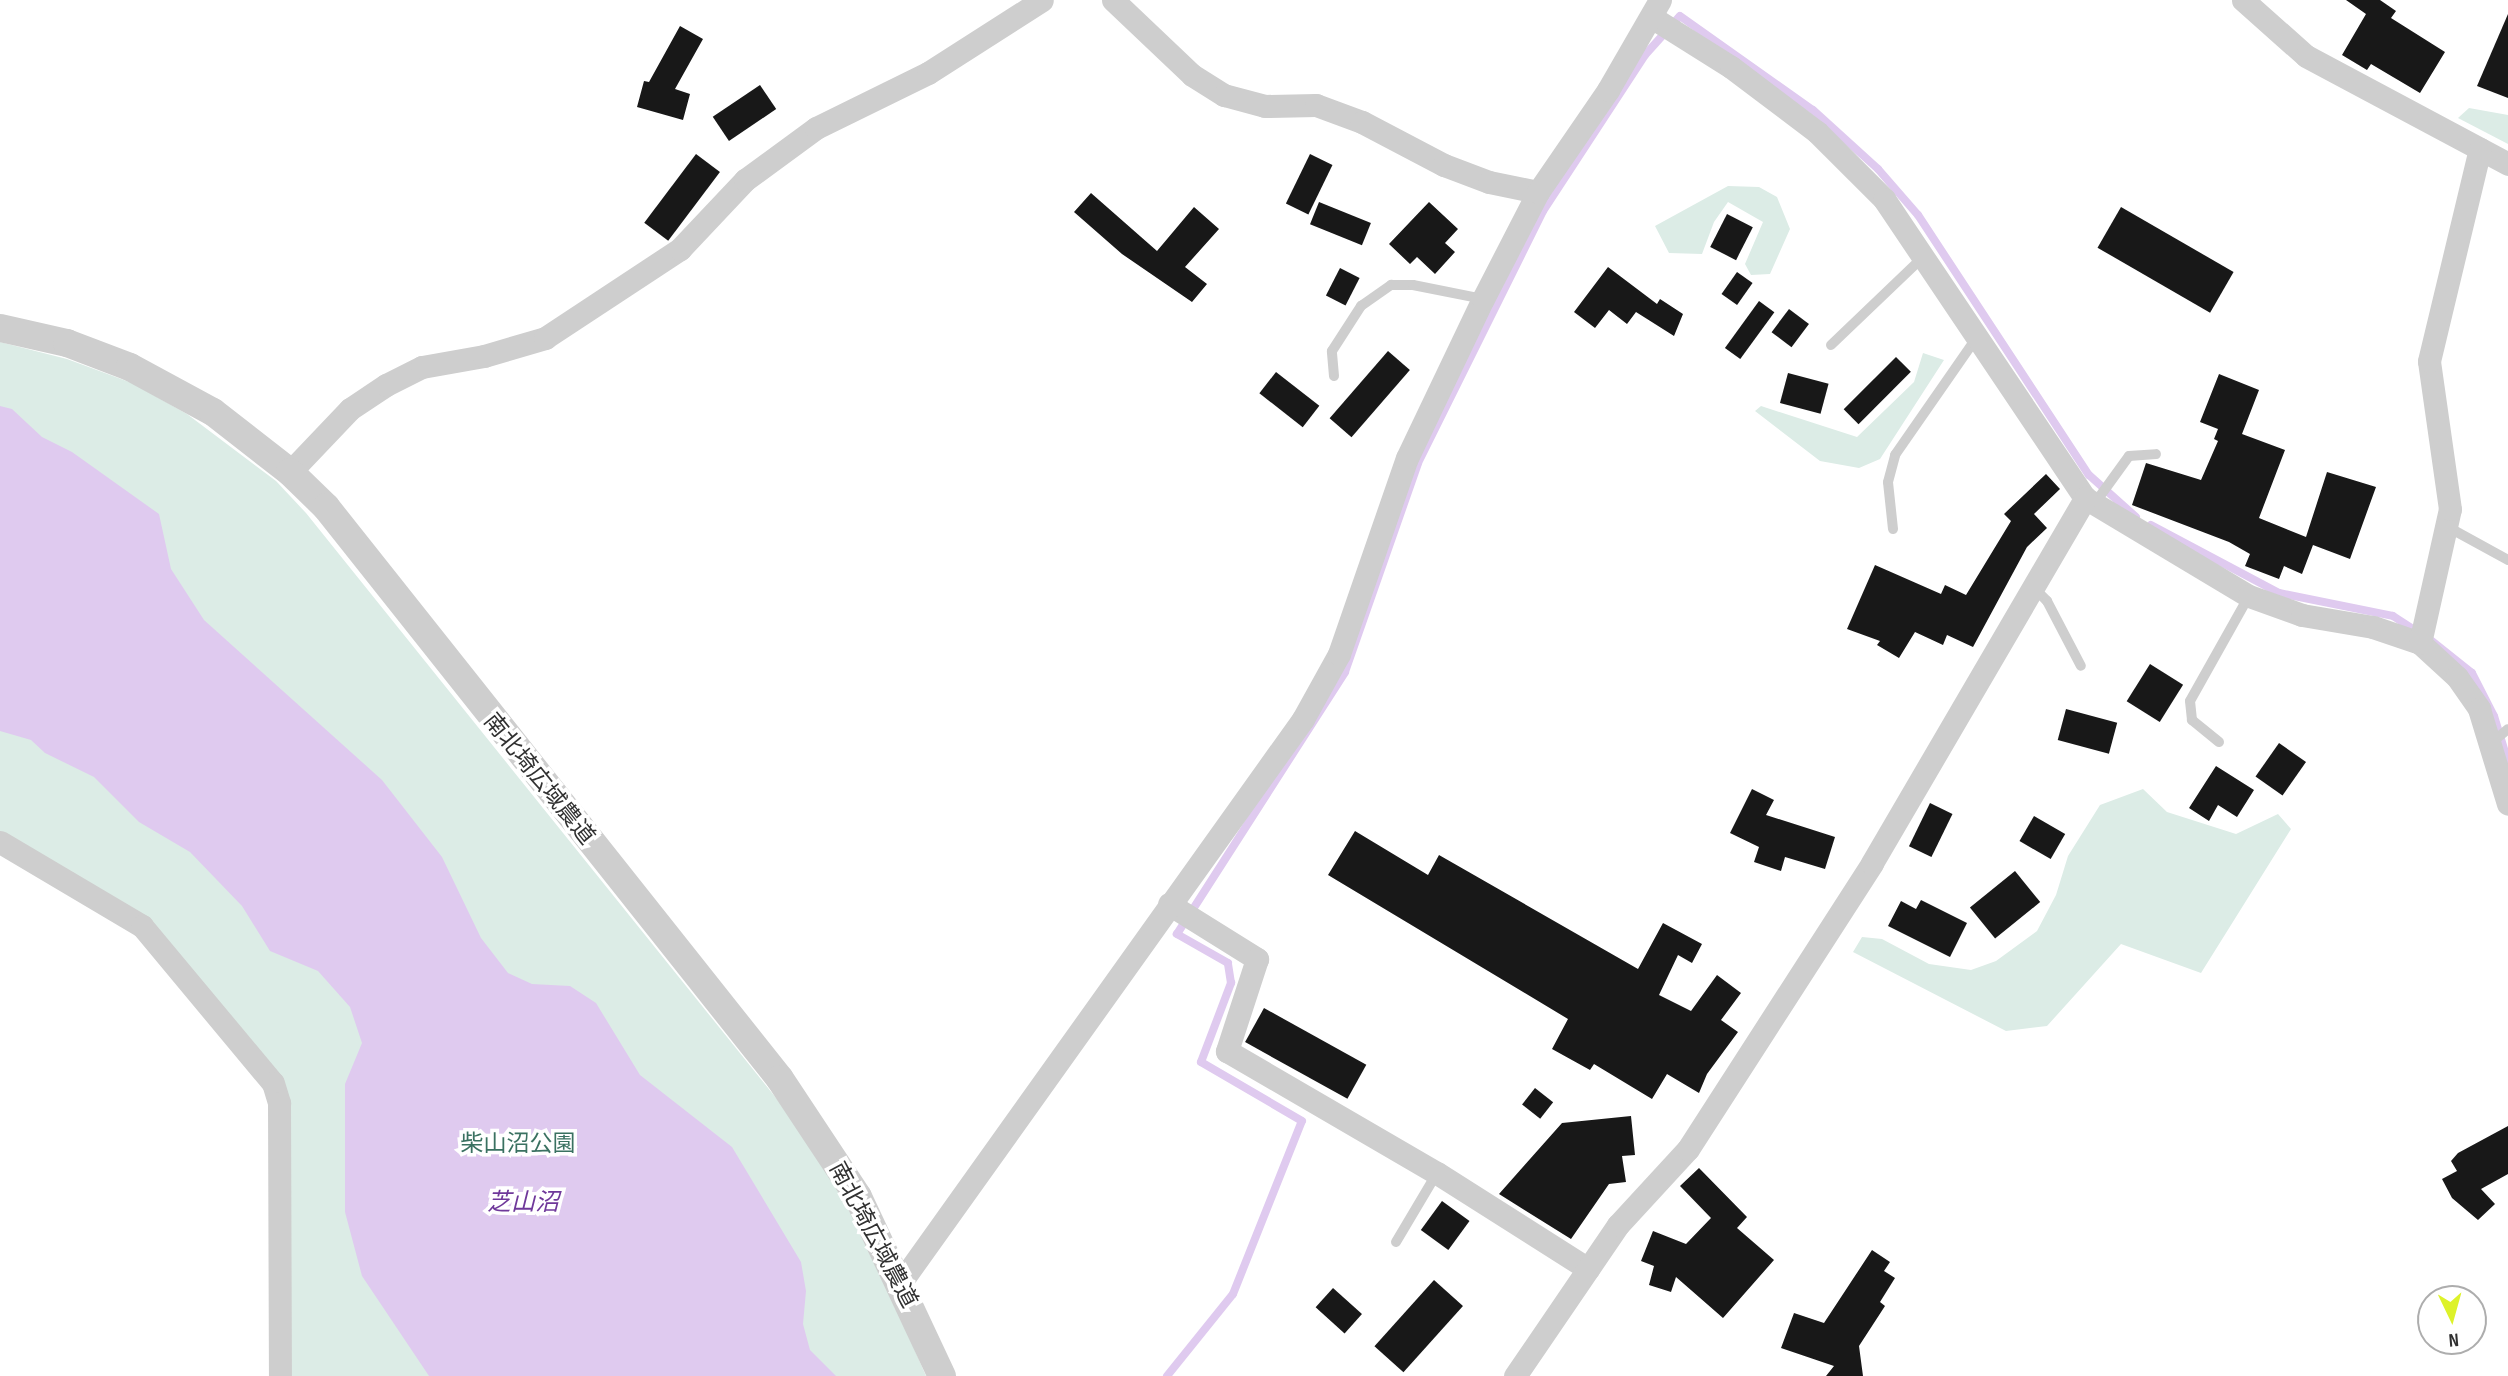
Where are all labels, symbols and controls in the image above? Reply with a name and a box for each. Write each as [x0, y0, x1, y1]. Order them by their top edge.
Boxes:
street label: 南北埼広域農道 [478, 708, 600, 850]
park label: 柴山沼公園 [461, 1130, 575, 1158]
street label: 南北埼広域農道 [823, 1157, 923, 1313]
water label: 芝山沼 [487, 1189, 559, 1217]
north arrow [2417, 1285, 2487, 1355]
text: N [2448, 1328, 2460, 1351]

